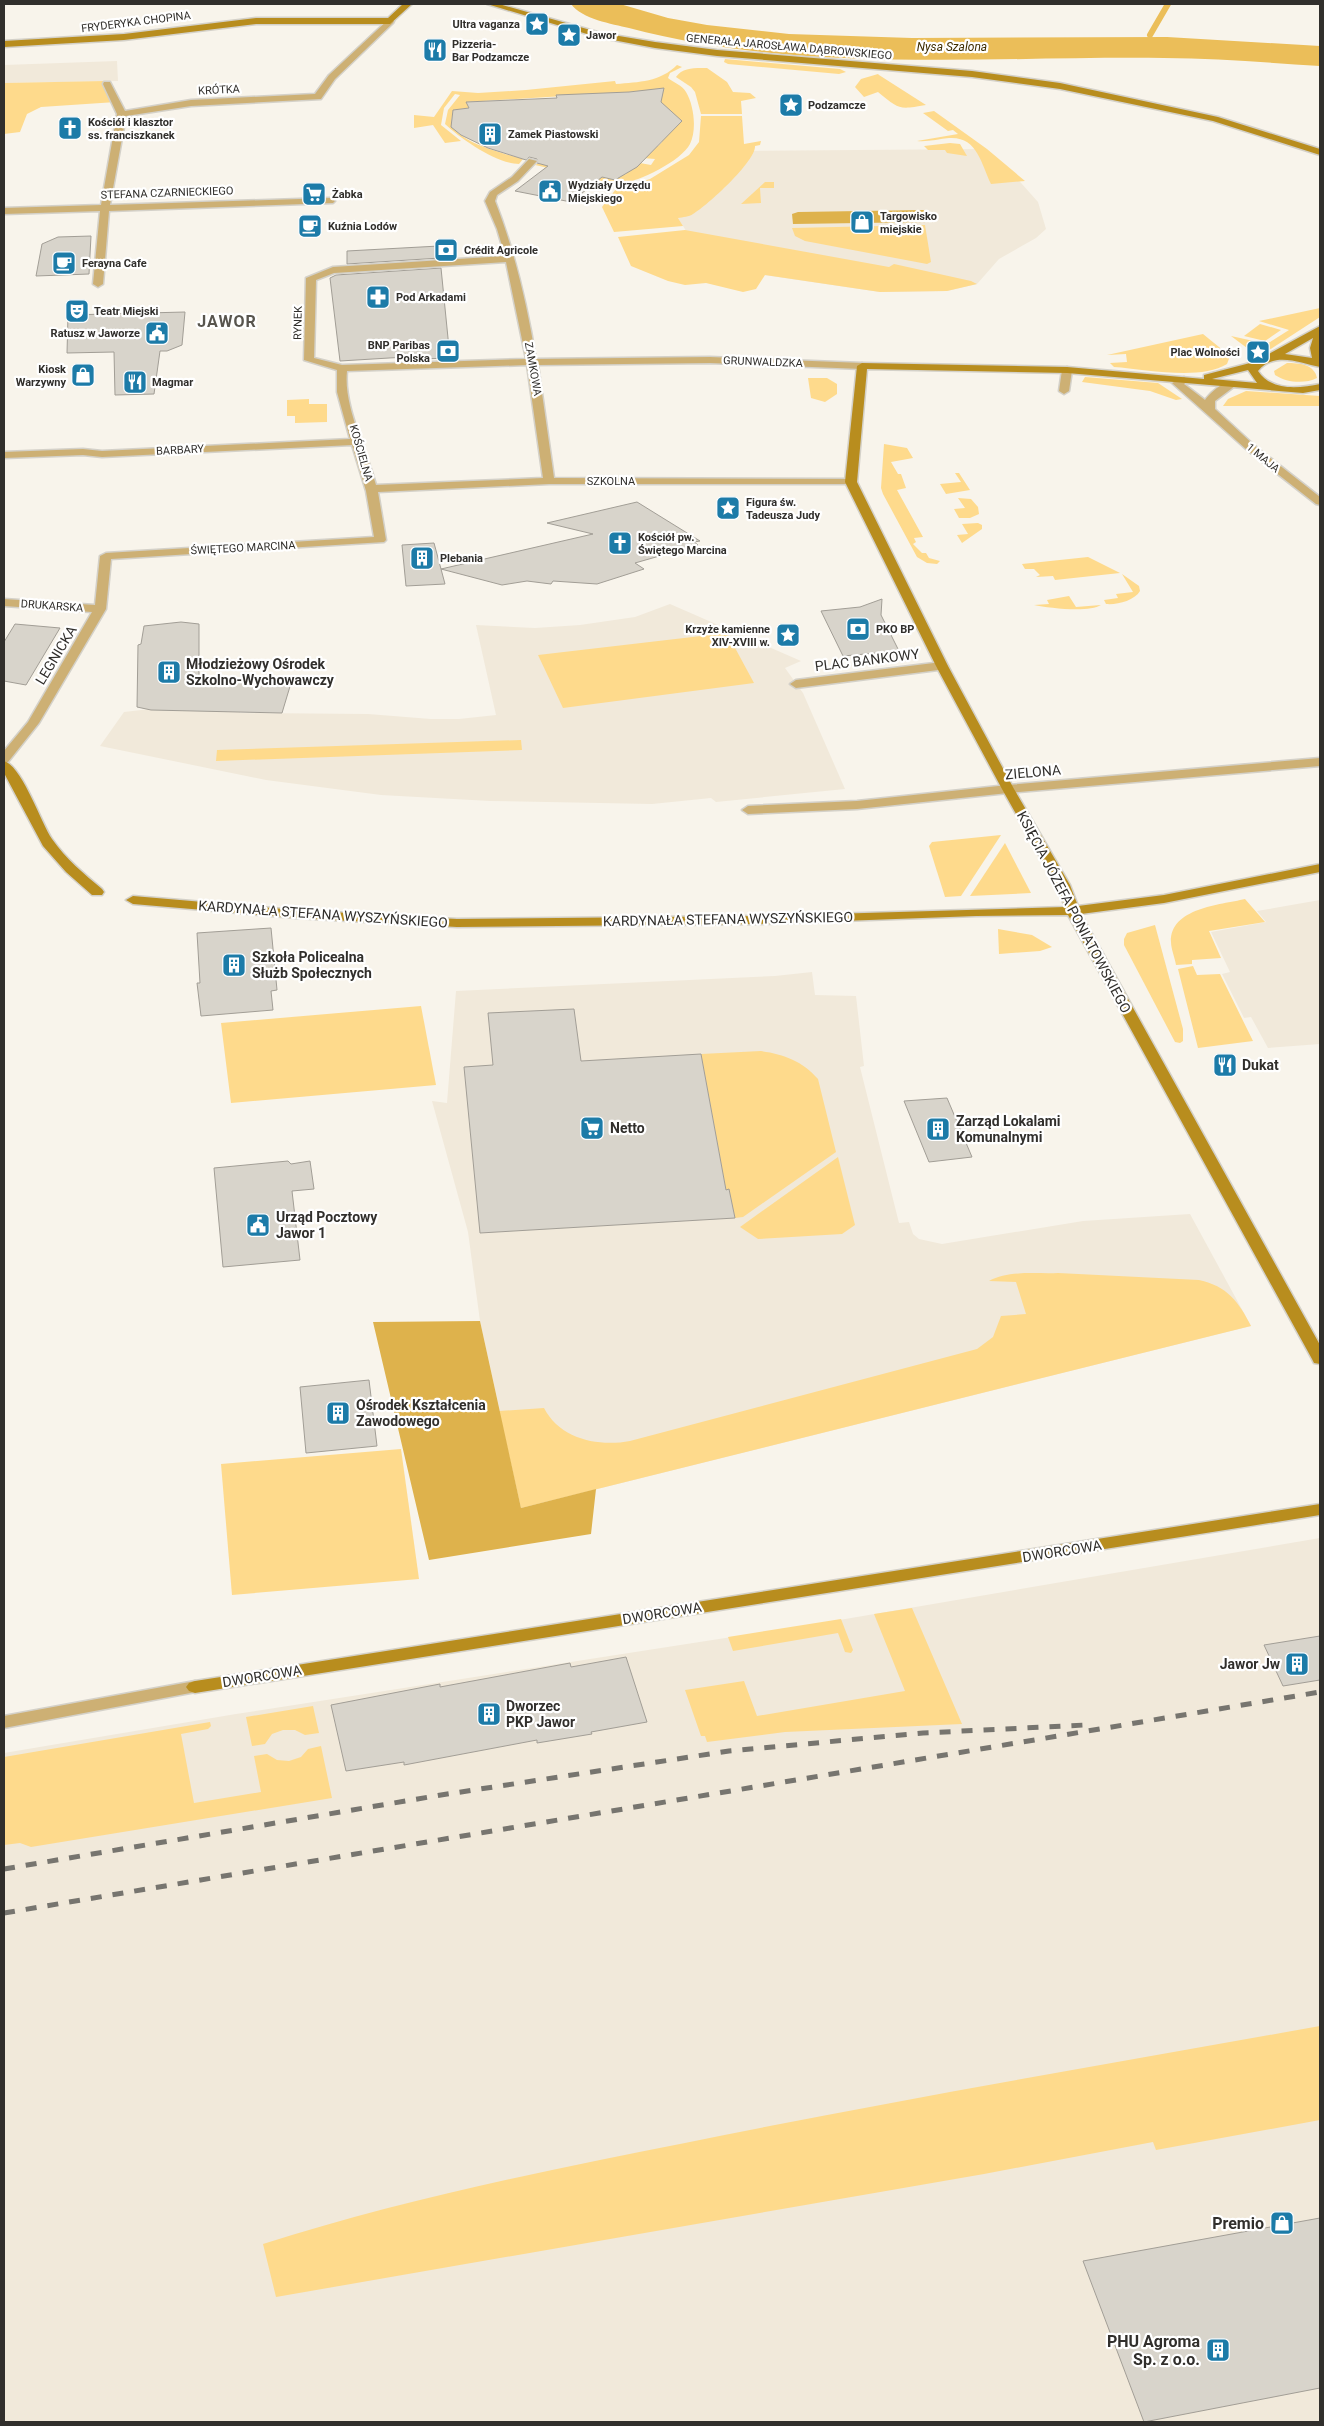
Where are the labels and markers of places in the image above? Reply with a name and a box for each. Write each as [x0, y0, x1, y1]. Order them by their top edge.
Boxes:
place icon: Ultra vaganza [524, 11, 550, 37]
place label: Ultra vaganza [452, 18, 520, 31]
place icon: Jawor [556, 22, 582, 48]
place label: Jawor [586, 29, 616, 42]
restaurant icon: Pizzeria- Bar Podzamcze [422, 37, 448, 63]
place label: Pizzeria- Bar Podzamcze [452, 38, 529, 64]
place icon: Podzamcze [778, 92, 804, 118]
place label: Podzamcze [808, 99, 866, 112]
church icon: Kościół i klasztor ss. franciszkanek [57, 115, 83, 141]
place label: Kościół i klasztor ss. franciszkanek [88, 116, 175, 142]
building icon: Zamek Piastowski [477, 121, 503, 147]
place label: Zamek Piastowski [508, 128, 599, 141]
public building icon: Wydziały Urzędu Miejskiego [537, 178, 563, 204]
place label: Wydziały Urzędu Miejskiego [568, 179, 650, 205]
supermarket icon: Żabka [301, 181, 327, 207]
place label: Żabka [332, 187, 363, 201]
shop icon: Targowisko miejskie [849, 209, 875, 235]
place label: Targowisko miejskie [880, 210, 937, 236]
cafe icon: Kuźnia Lodów [297, 213, 323, 239]
place label: Kuźnia Lodów [328, 220, 397, 233]
bank icon: Crédit Agricole [433, 237, 459, 263]
place label: Crédit Agricole [464, 244, 538, 257]
cafe icon: Ferayna Cafe [51, 250, 77, 276]
place label: Ferayna Cafe [82, 257, 147, 270]
pharmacy icon: Pod Arkadami [365, 284, 391, 310]
place label: Pod Arkadami [396, 291, 466, 304]
theatre icon: Teatr Miejski [64, 298, 90, 324]
place label: Teatr Miejski [94, 305, 159, 318]
public building icon: Ratusz w Jaworze [144, 320, 170, 346]
place label: Ratusz w Jaworze [51, 327, 140, 340]
bank icon: BNP Paribas Polska [435, 338, 461, 364]
place label: BNP Paribas Polska [368, 339, 430, 365]
place icon: Plac Wolności [1245, 339, 1271, 365]
place label: Plac Wolności [1170, 346, 1240, 359]
shop icon: Kiosk Warzywny [70, 362, 96, 388]
place label: Kiosk Warzywny [16, 363, 66, 389]
restaurant icon: Magmar [122, 369, 148, 395]
place label: Magmar [152, 376, 193, 389]
place icon: Figura św. Tadeusza Judy [715, 495, 741, 521]
place label: Figura św. Tadeusza Judy [746, 496, 821, 522]
church icon: Kościół pw. Świętego Marcina [607, 530, 633, 556]
place label: Kościół pw. Świętego Marcina [638, 531, 727, 557]
building icon: Plebania [409, 545, 435, 571]
place label: Plebania [440, 552, 483, 565]
bank icon: PKO BP [845, 616, 871, 642]
place icon: Krzyże kamienne XIV-XVIII w. [775, 622, 801, 648]
place label: Krzyże kamienne XIV-XVIII w. [685, 623, 770, 649]
place label: PKO BP [876, 623, 914, 636]
place label: Młodzieżowy Ośrodek Szkolno-Wychowawczy [186, 656, 335, 688]
building icon: Młodzieżowy Ośrodek Szkolno-Wychowawczy [156, 659, 182, 685]
place label: Szkoła Policealna Służb Społecznych [252, 949, 372, 981]
building icon: Szkoła Policealna Służb Społecznych [221, 952, 247, 978]
restaurant icon: Dukat [1212, 1052, 1238, 1078]
place label: Dukat [1242, 1057, 1279, 1073]
place label: Zarząd Lokalami Komunalnymi [956, 1113, 1061, 1145]
supermarket icon: Netto [579, 1115, 605, 1141]
building icon: Zarząd Lokalami Komunalnymi [925, 1116, 951, 1142]
place label: Netto [610, 1120, 645, 1136]
place label: Urząd Pocztowy Jawor 1 [276, 1209, 378, 1241]
public building icon: Urząd Pocztowy Jawor 1 [245, 1212, 271, 1238]
place label: Ośrodek Kształcenia Zawodowego [356, 1397, 486, 1429]
building icon: Ośrodek Kształcenia Zawodowego [325, 1400, 351, 1426]
building icon: Jawor Jw [1284, 1651, 1310, 1677]
place label: Jawor Jw [1220, 1656, 1281, 1672]
place label: Dworzec PKP Jawor [506, 1698, 575, 1730]
building icon: Dworzec PKP Jawor [476, 1701, 502, 1727]
shop icon: Premio [1269, 2210, 1295, 2236]
place label: Premio [1212, 2214, 1264, 2233]
place label: PHU Agroma Sp. z o.o. [1107, 2332, 1200, 2369]
building icon: PHU Agroma Sp. z o.o. [1205, 2337, 1231, 2363]

